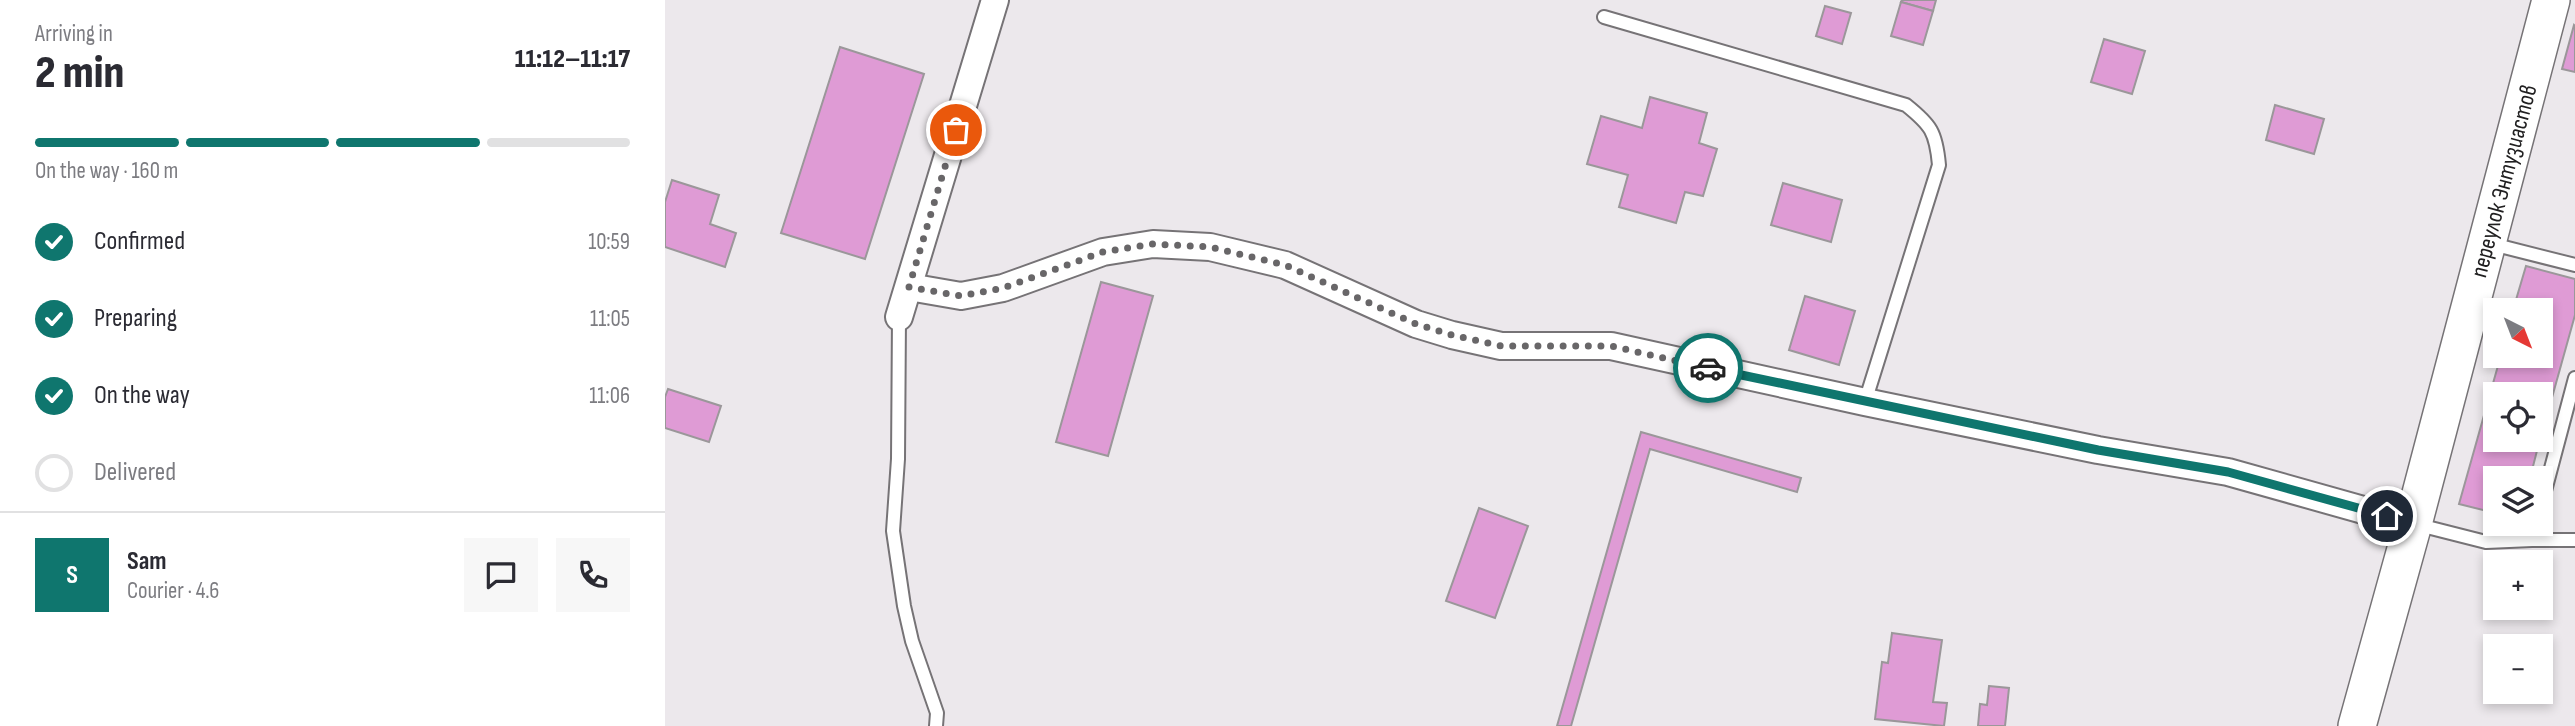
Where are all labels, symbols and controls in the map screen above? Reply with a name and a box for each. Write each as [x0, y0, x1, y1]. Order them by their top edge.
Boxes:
text: Arriving in [35, 20, 113, 48]
text: 11:12–11:17 [515, 44, 630, 75]
text: 2 min [35, 46, 124, 101]
street label: переулок Энтузиастов [2464, 81, 2544, 281]
pin [926, 100, 986, 160]
icon: bag [937, 111, 975, 149]
text: On the way · 160 m [35, 157, 178, 185]
icon: check [35, 223, 73, 261]
text: Confirmed [94, 226, 185, 257]
text: 10:59 [588, 228, 630, 256]
north arrow [2483, 298, 2553, 368]
map controls [2483, 298, 2553, 704]
icon: check [35, 300, 73, 338]
text: Preparing [94, 303, 177, 334]
text: 11:05 [590, 305, 630, 333]
courier [1673, 333, 1743, 403]
icon: car [1689, 349, 1727, 387]
icon: check [35, 377, 73, 415]
text: On the way [94, 380, 190, 411]
text: 11:06 [589, 382, 630, 410]
button: locate [2483, 382, 2553, 452]
text: Delivered [94, 457, 176, 488]
button: layers [2483, 466, 2553, 536]
pin [2357, 486, 2417, 546]
icon: home [2368, 497, 2406, 535]
button: chat [464, 538, 538, 612]
button: phone [556, 538, 630, 612]
text: Sam [127, 546, 167, 577]
button: + [2483, 550, 2553, 620]
text: S [66, 560, 78, 591]
text: Courier · 4.6 [127, 577, 219, 605]
button: − [2483, 634, 2553, 704]

